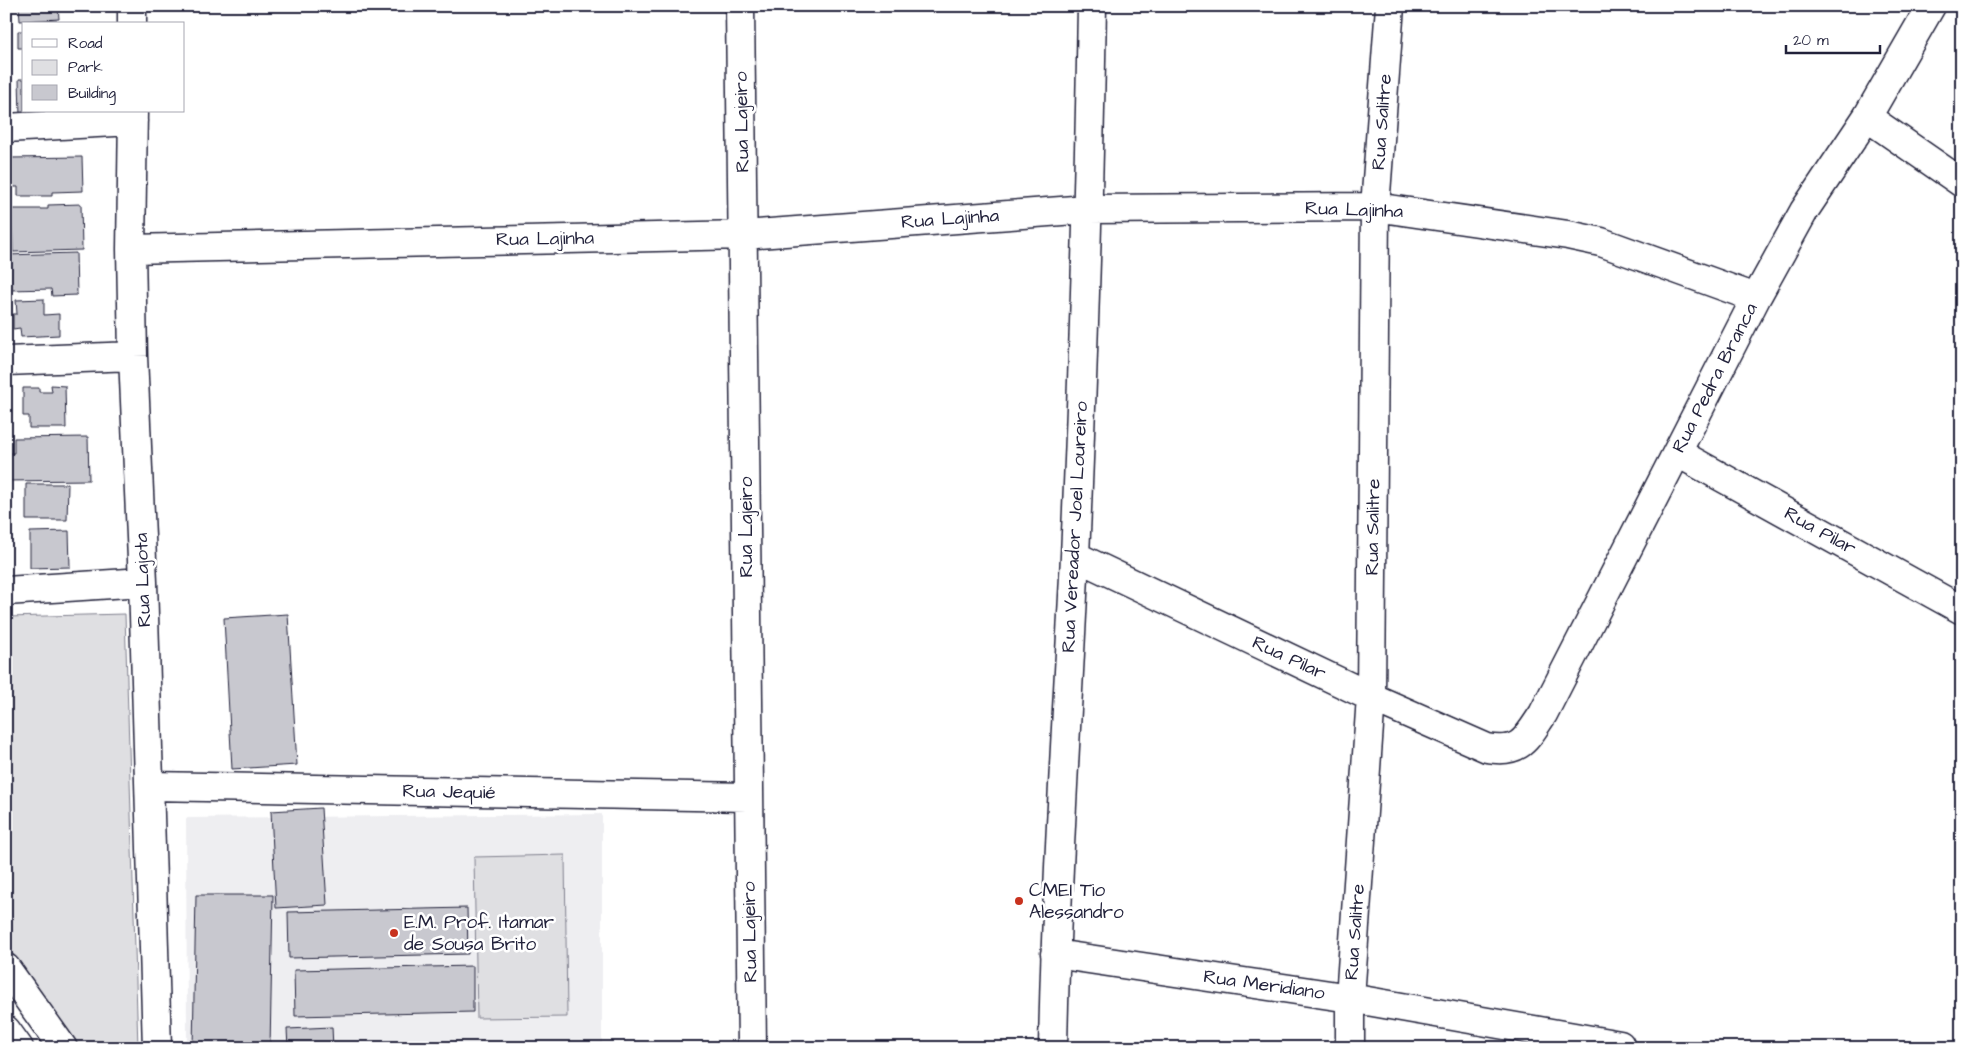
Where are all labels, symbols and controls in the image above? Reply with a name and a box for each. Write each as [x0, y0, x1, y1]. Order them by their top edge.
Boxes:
legend [22, 22, 185, 112]
scale bar [1786, 22, 1879, 54]
text: 20 m [1793, 30, 1829, 51]
text: Road [68, 33, 103, 54]
text: Park [68, 57, 103, 78]
street label: Rua Lajeiro [728, 71, 756, 173]
street label: Rua Salitre [1365, 73, 1399, 171]
text: Building [68, 83, 116, 105]
street label: Rua Lajinha [1304, 195, 1404, 225]
street label: Rua Lajinha [900, 202, 1000, 236]
street label: Rua Lajinha [496, 225, 595, 253]
street label: Rua Pedra Branca [1665, 298, 1765, 458]
street label: Rua Vereador Joel Loureiro [1055, 400, 1095, 653]
street label: Rua Lajeiro [733, 476, 760, 578]
street label: Rua Salitre [1359, 478, 1387, 576]
street label: Rua Pilar [1779, 500, 1861, 562]
street label: Rua Lajota [128, 532, 158, 628]
street label: Rua Pilar [1248, 629, 1331, 687]
street label: Rua Jequié [402, 778, 496, 806]
place label: CMEI Tio Alessandro [1029, 877, 1124, 926]
street label: Rua Lajeiro [736, 881, 764, 983]
street label: Rua Salitre [1338, 883, 1372, 981]
marker: CMEI Tio Alessandro [1013, 895, 1025, 907]
place label: E.M. Prof. Itamar de Sousa Brito [404, 909, 554, 958]
marker: E.M. Prof. Itamar de Sousa Brito [388, 927, 400, 939]
street label: Rua Meridiano [1202, 963, 1327, 1007]

